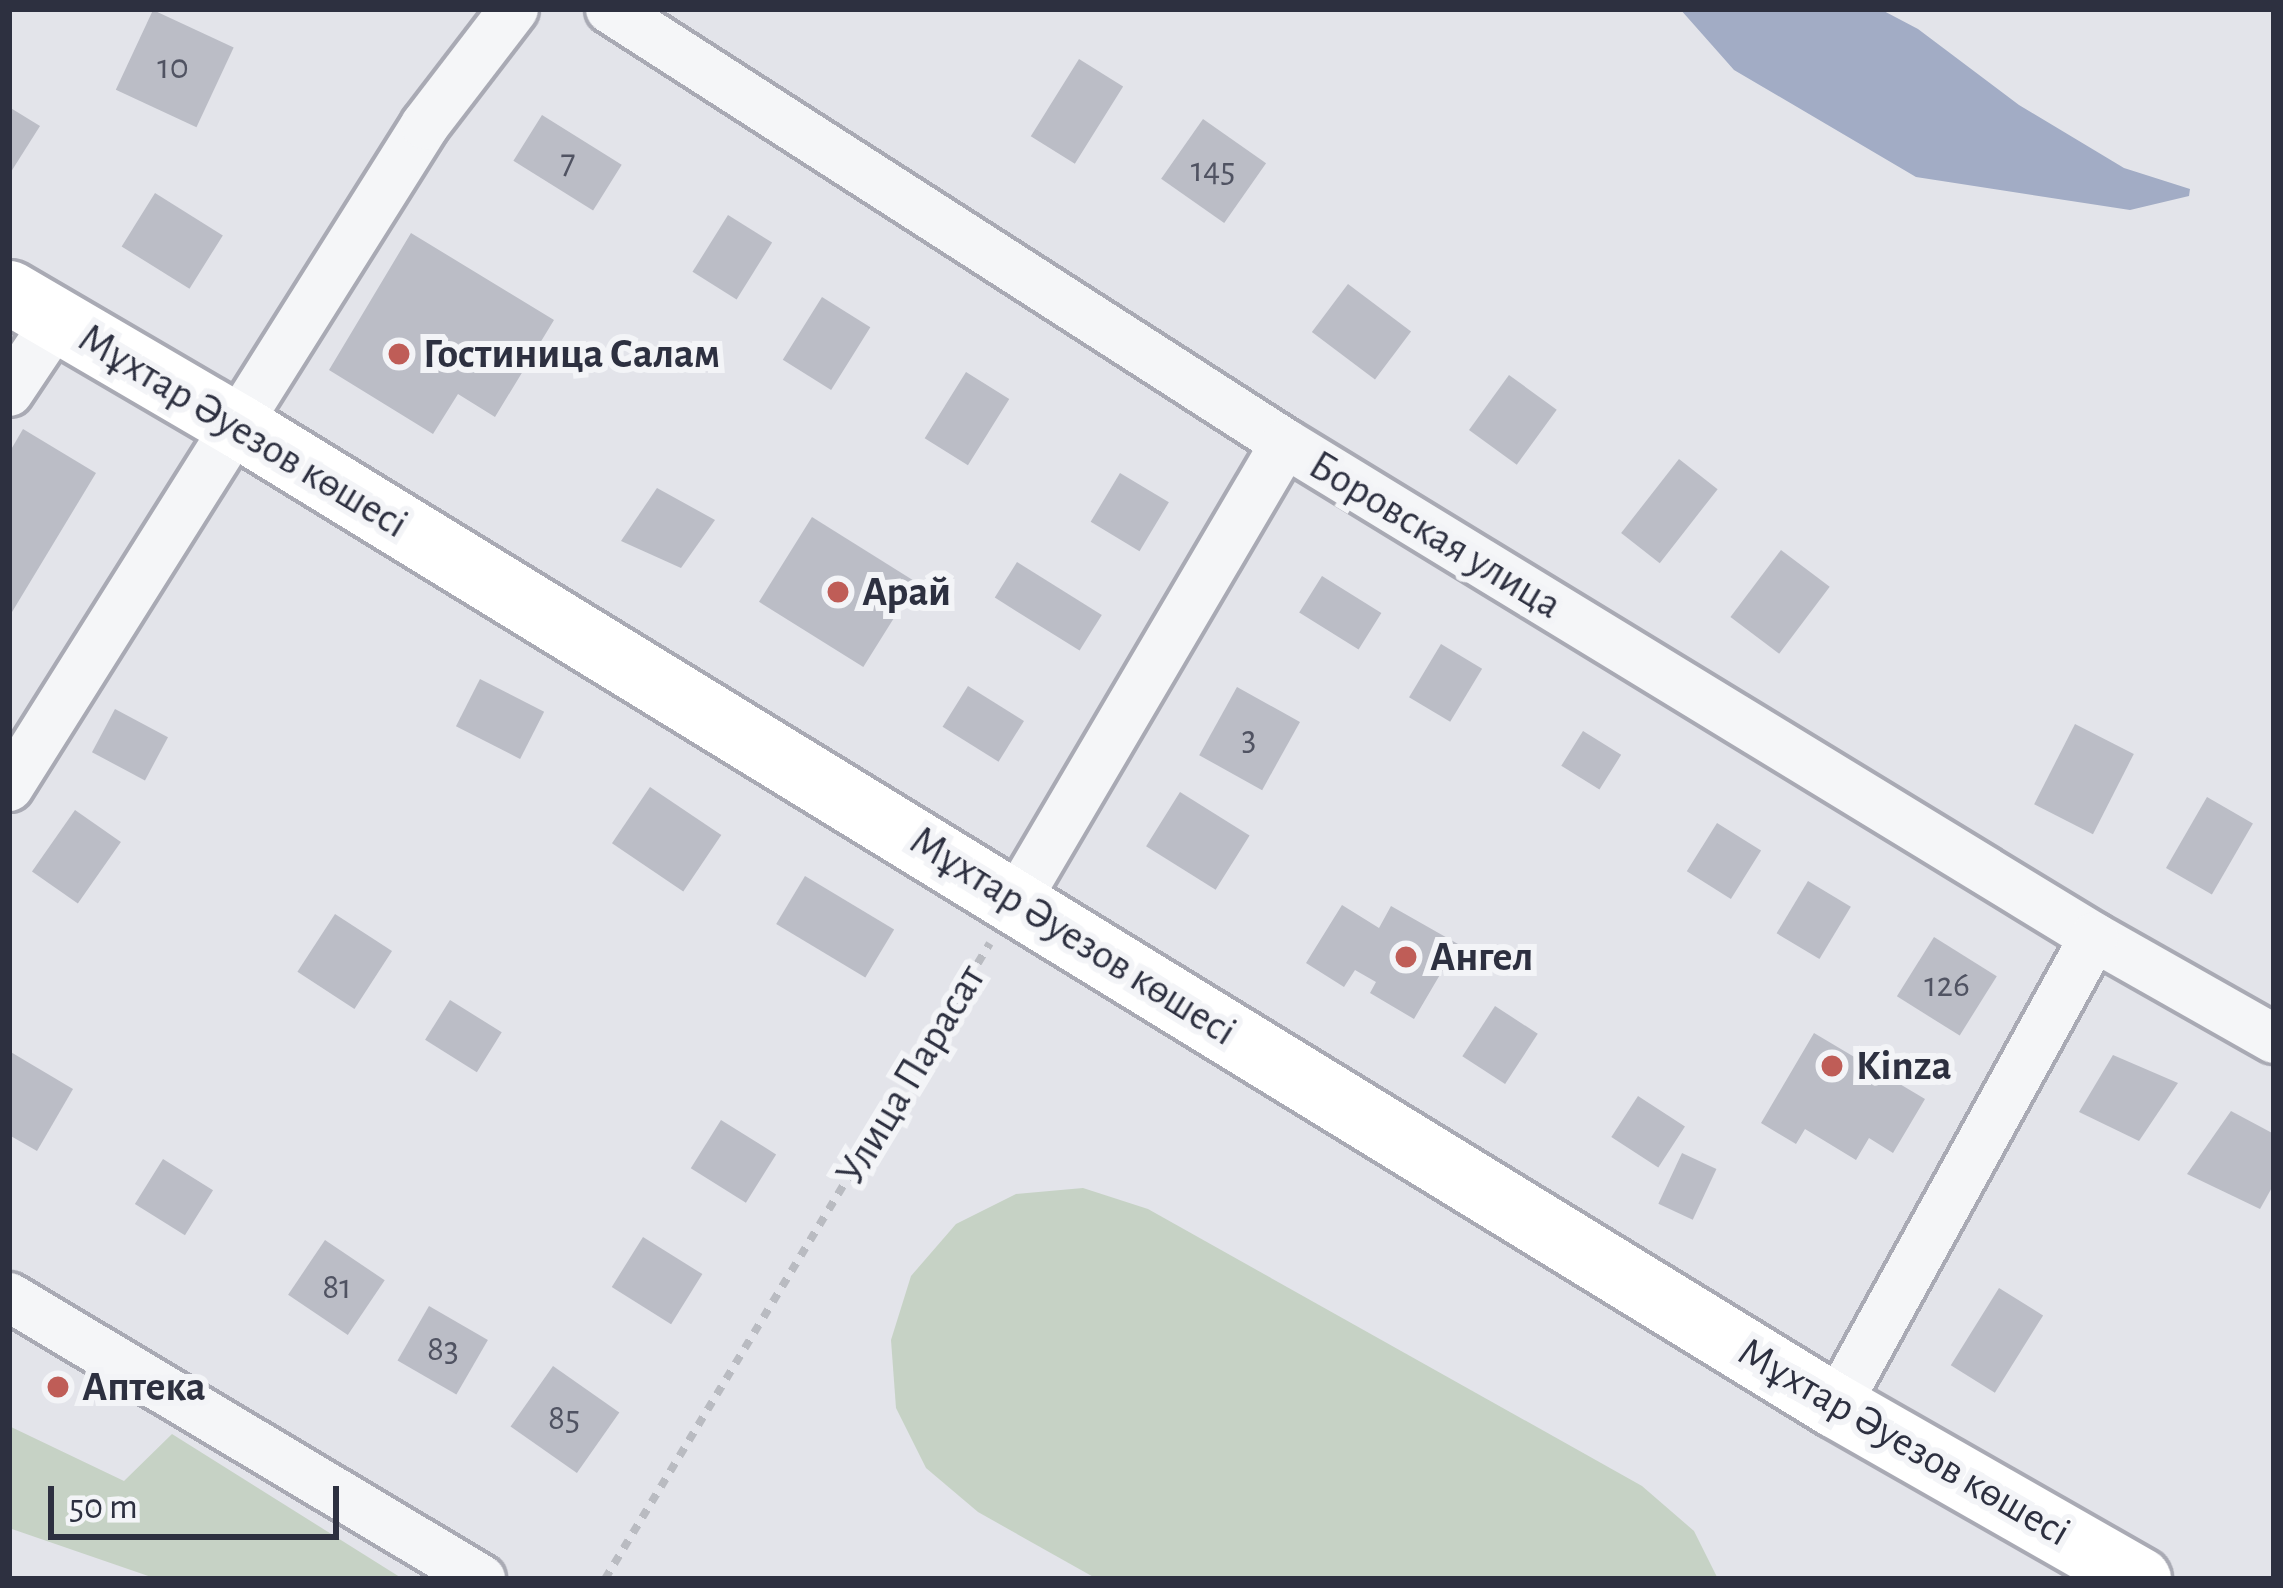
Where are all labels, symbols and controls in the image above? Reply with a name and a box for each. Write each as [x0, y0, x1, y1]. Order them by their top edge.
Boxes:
house number: 10 [157, 46, 189, 90]
house number: 7 [560, 141, 576, 185]
house number: 145 [1191, 149, 1235, 193]
street label: Мұхтар Әуезов көшесі [69, 313, 417, 549]
place label: Гостиница Салам [423, 329, 720, 379]
marker: Гостиница Салам [386, 341, 412, 367]
street label: Боровская улица [1300, 440, 1570, 630]
place label: Арай [862, 567, 951, 617]
marker: Арай [825, 579, 851, 605]
house number: 3 [1242, 717, 1256, 761]
street label: Мұхтар Әуезов көшесі [901, 815, 1245, 1057]
place label: Ангел [1430, 932, 1533, 982]
marker: Ангел [1393, 944, 1419, 970]
street label: Улица Парасат [825, 956, 997, 1194]
house number: 126 [1924, 964, 1970, 1008]
place label: Kinza [1856, 1041, 1952, 1091]
marker: Kinza [1819, 1053, 1845, 1079]
house number: 81 [322, 1266, 352, 1310]
street label: Мұхтар Әуезов көшесі [1729, 1326, 2079, 1558]
house number: 83 [427, 1328, 459, 1372]
place label: Аптека [82, 1362, 206, 1412]
marker: Аптека [45, 1374, 71, 1400]
house number: 85 [548, 1397, 580, 1441]
scale bar [54, 1462, 345, 1536]
text: 50 m [69, 1489, 138, 1525]

